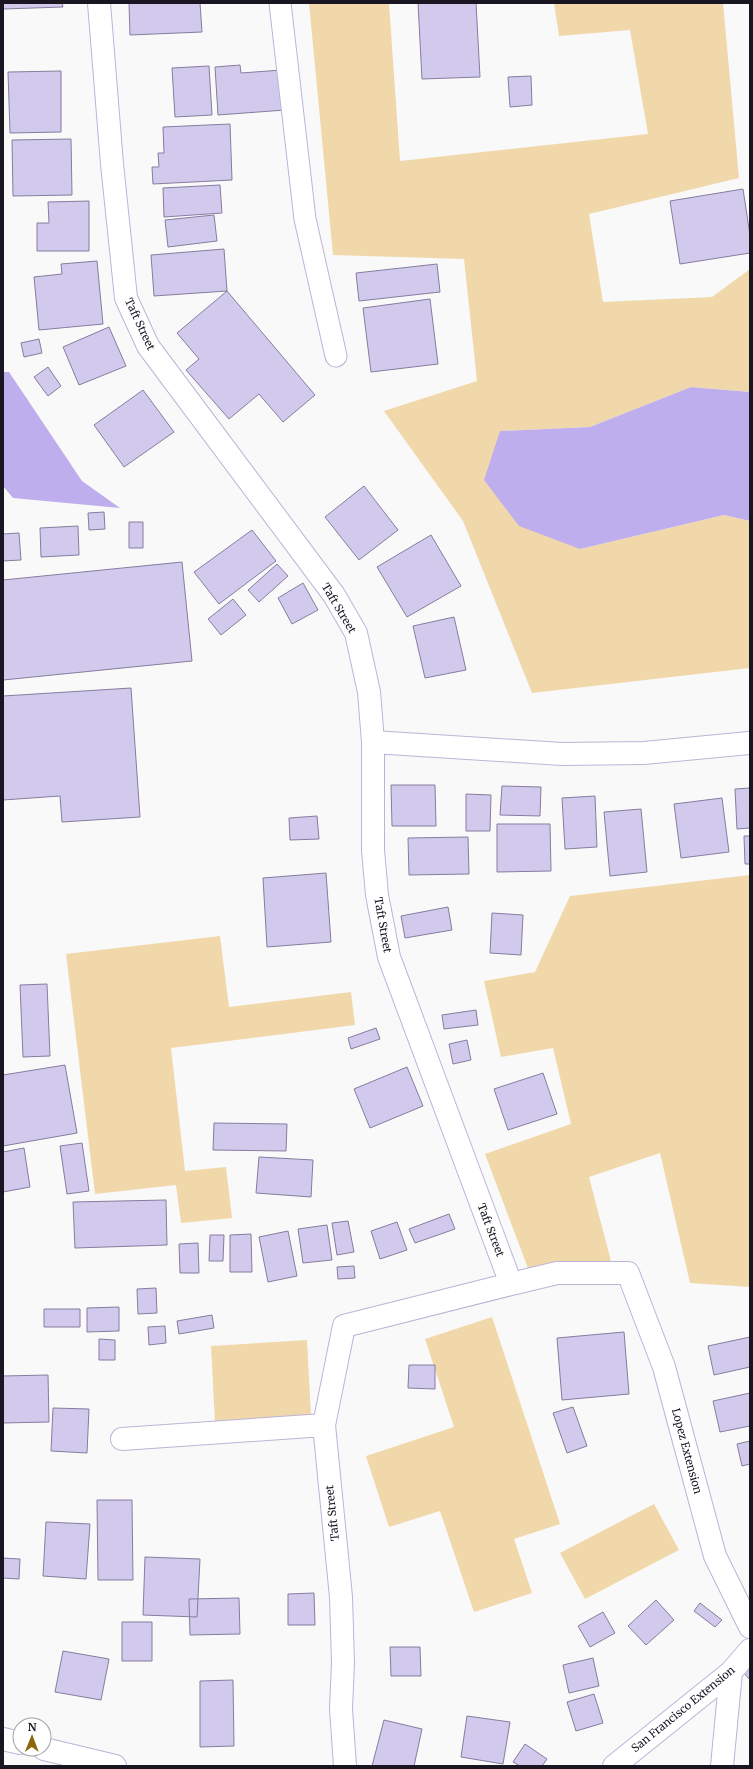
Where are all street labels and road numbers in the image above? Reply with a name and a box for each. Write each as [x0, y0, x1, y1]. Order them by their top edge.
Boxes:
street label: Taft Street [122, 296, 158, 353]
street label: Taft Street [319, 580, 360, 636]
street label: Taft Street [371, 896, 395, 954]
street label: Taft Street [474, 1201, 508, 1259]
street label: Lopez Extension [669, 1407, 705, 1496]
street label: Taft Street [322, 1484, 342, 1542]
street label: San Francisco Extension [628, 1662, 738, 1755]

